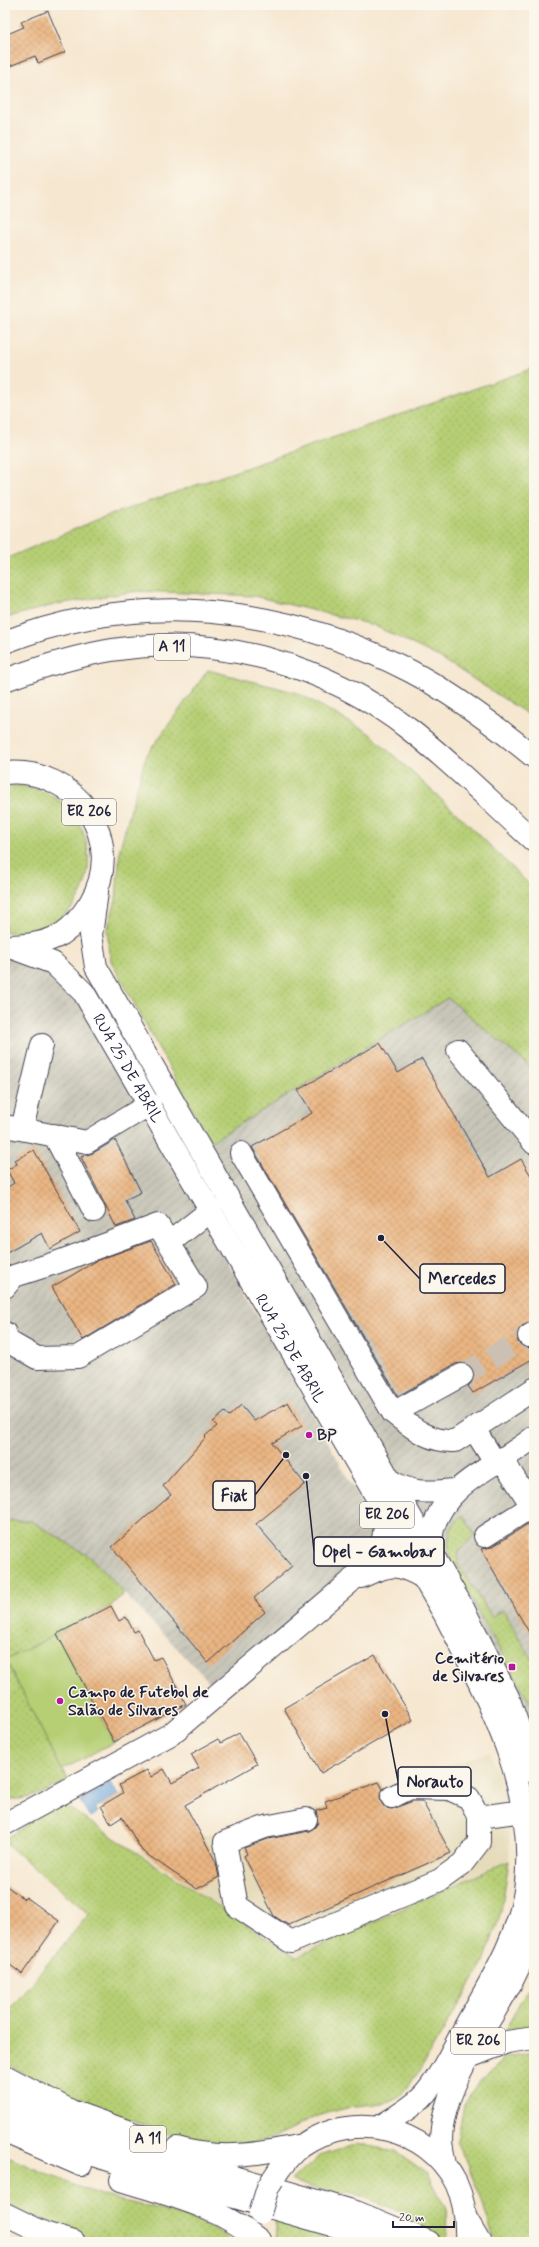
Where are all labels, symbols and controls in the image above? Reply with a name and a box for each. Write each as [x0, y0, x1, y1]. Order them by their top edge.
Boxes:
road number: A 11 [154, 634, 190, 660]
road number: ER 206 [62, 799, 116, 825]
street label: RUA 25 DE ABRIL [88, 1010, 168, 1127]
callout: Mercedes [420, 1264, 505, 1293]
text: Mercedes [428, 1268, 496, 1290]
street label: RUA 25 DE ABRIL [250, 1290, 331, 1407]
place label: BP [317, 1425, 337, 1446]
marker: BP [304, 1430, 314, 1440]
callout: Fiat [213, 1481, 255, 1510]
text: Fiat [221, 1485, 248, 1507]
road number: ER 206 [360, 1502, 414, 1528]
callout: Opel - Gamobar [314, 1537, 444, 1566]
text: Opel - Gamobar [322, 1541, 436, 1563]
place label: Cemitério de Silvares [433, 1648, 505, 1687]
marker: Cemitério de Silvares [507, 1662, 517, 1672]
place label: Campo de Futebol de Salão de Silvares [68, 1682, 209, 1721]
marker: Campo de Futebol de Salão de Silvares [55, 1696, 65, 1706]
callout: Norauto [398, 1767, 471, 1796]
text: Norauto [407, 1771, 463, 1793]
road number: ER 206 [451, 2028, 505, 2054]
road number: A 11 [130, 2126, 166, 2152]
scale bar [393, 2203, 454, 2229]
text: 20 m [399, 2210, 425, 2226]

